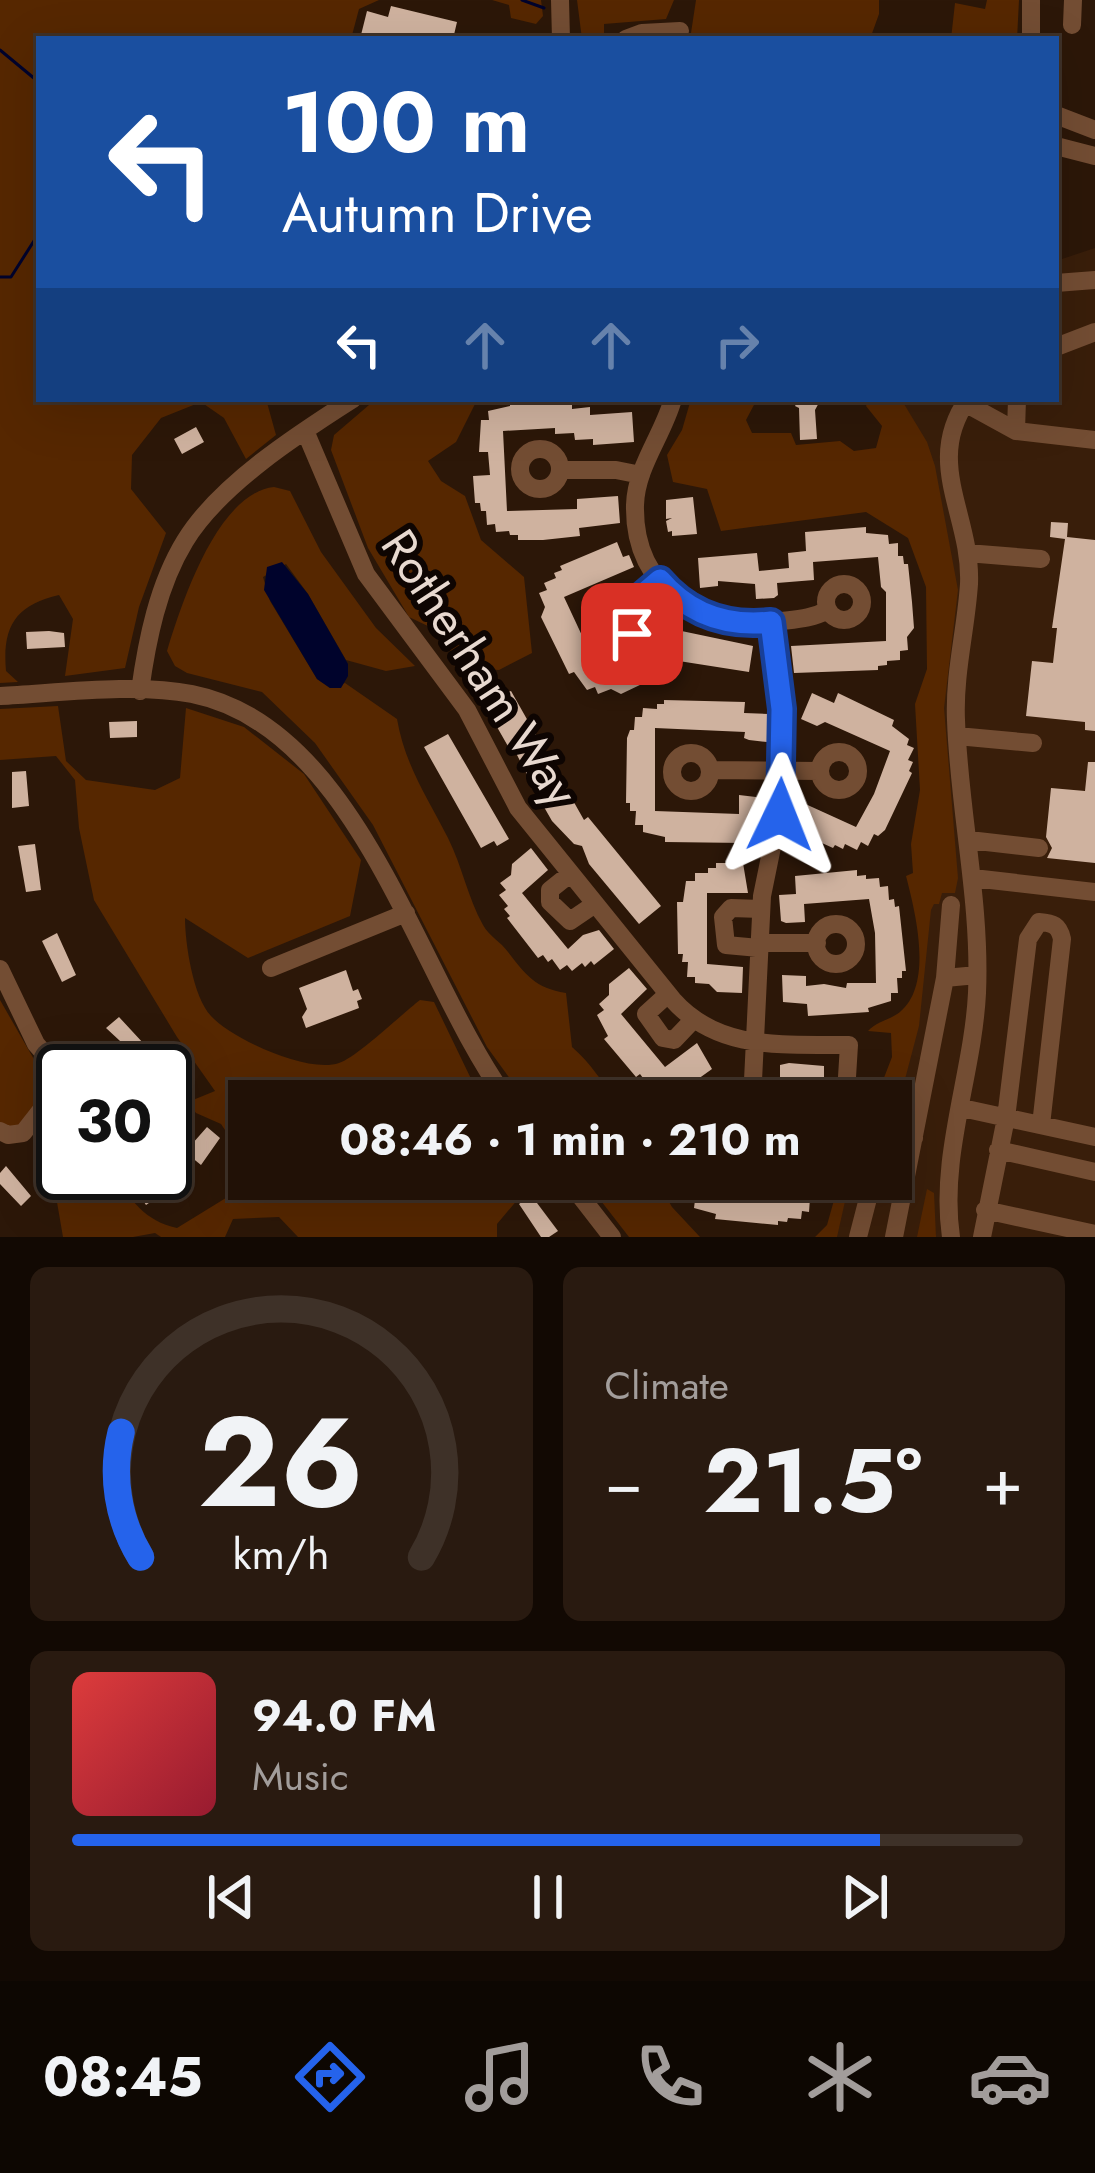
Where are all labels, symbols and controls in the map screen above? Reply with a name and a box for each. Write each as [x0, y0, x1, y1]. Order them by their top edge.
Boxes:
text: 100 m [282, 62, 530, 184]
icon: left [84, 84, 240, 240]
text: Autumn Drive [282, 174, 593, 252]
icon: left [326, 312, 392, 378]
icon: ahead [452, 312, 518, 378]
icon: ahead [578, 312, 644, 378]
icon: right [704, 312, 770, 378]
street label: Rotherham Way [365, 516, 596, 821]
pin [581, 583, 683, 685]
icon: arrive [599, 601, 665, 667]
position arrow [717, 752, 843, 878]
speed limit sign: 30 [36, 1044, 192, 1200]
text: 08:46 · 1 min · 210 m [339, 1107, 801, 1172]
text: Climate [605, 1357, 729, 1414]
text: 26 [199, 1372, 364, 1553]
text: 21.5° [704, 1416, 922, 1546]
text: − [605, 1434, 643, 1530]
text: + [982, 1434, 1023, 1530]
text: km/h [233, 1523, 330, 1585]
text: 94.0 FM [252, 1683, 436, 1748]
text: Music [252, 1748, 349, 1805]
icon: previous [198, 1864, 264, 1930]
icon: pause [515, 1864, 581, 1930]
icon: next [832, 1864, 898, 1930]
icon: directions [288, 2035, 372, 2119]
icon: music [458, 2035, 542, 2119]
icon: phone [628, 2035, 712, 2119]
icon: climate [798, 2035, 882, 2119]
icon: car [968, 2035, 1052, 2119]
text: 08:45 [43, 2038, 202, 2116]

